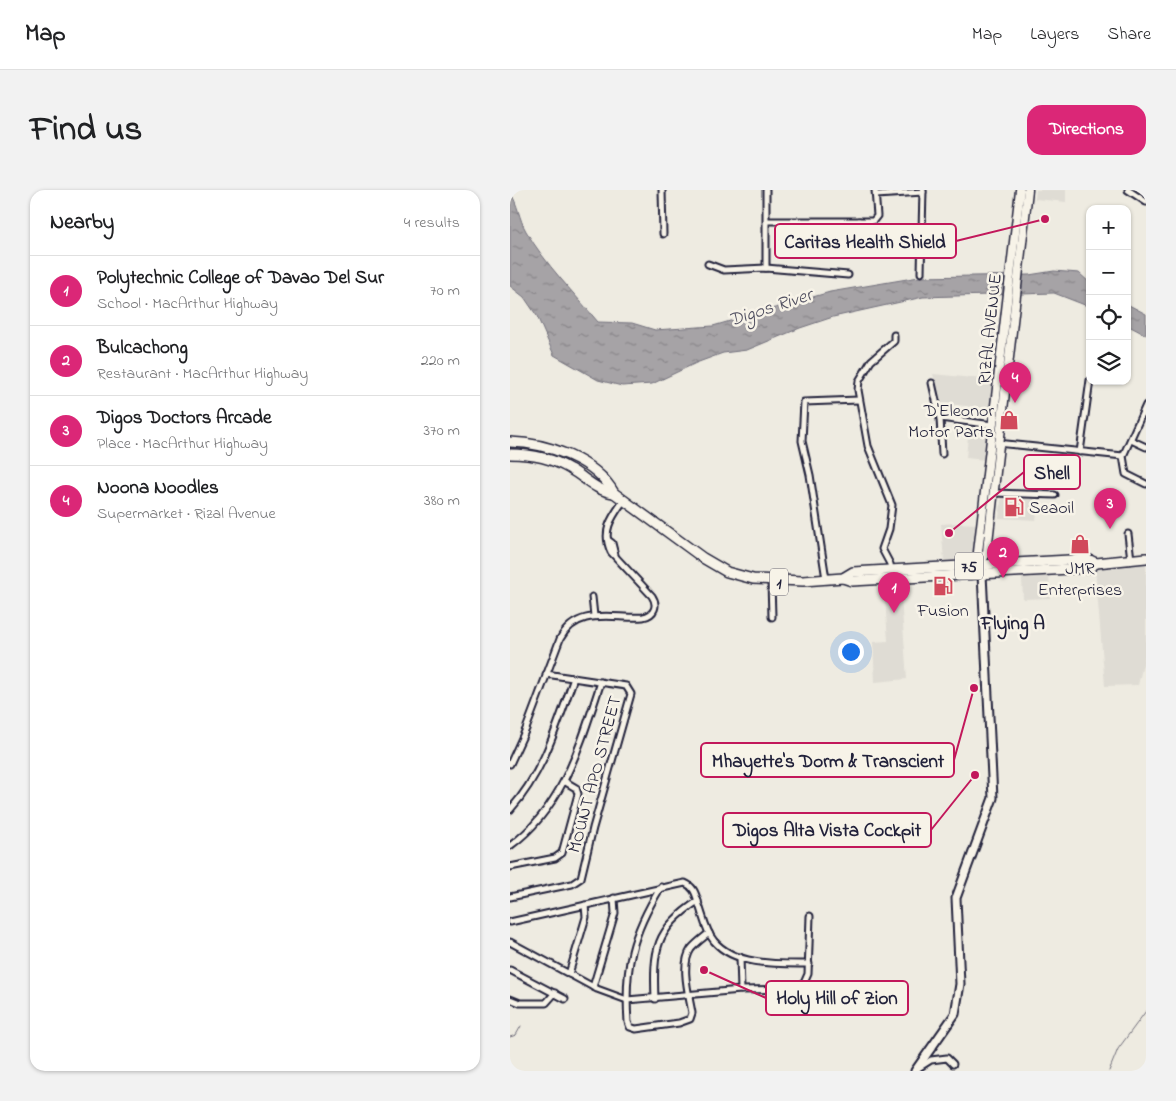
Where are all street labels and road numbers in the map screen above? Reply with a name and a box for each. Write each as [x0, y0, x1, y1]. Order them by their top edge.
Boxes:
street label: RIZAL AVENUE [972, 272, 1010, 386]
road number: 75 [955, 552, 983, 580]
road number: 1 [770, 568, 788, 596]
street label: MOUNT APO STREET [562, 693, 629, 856]

